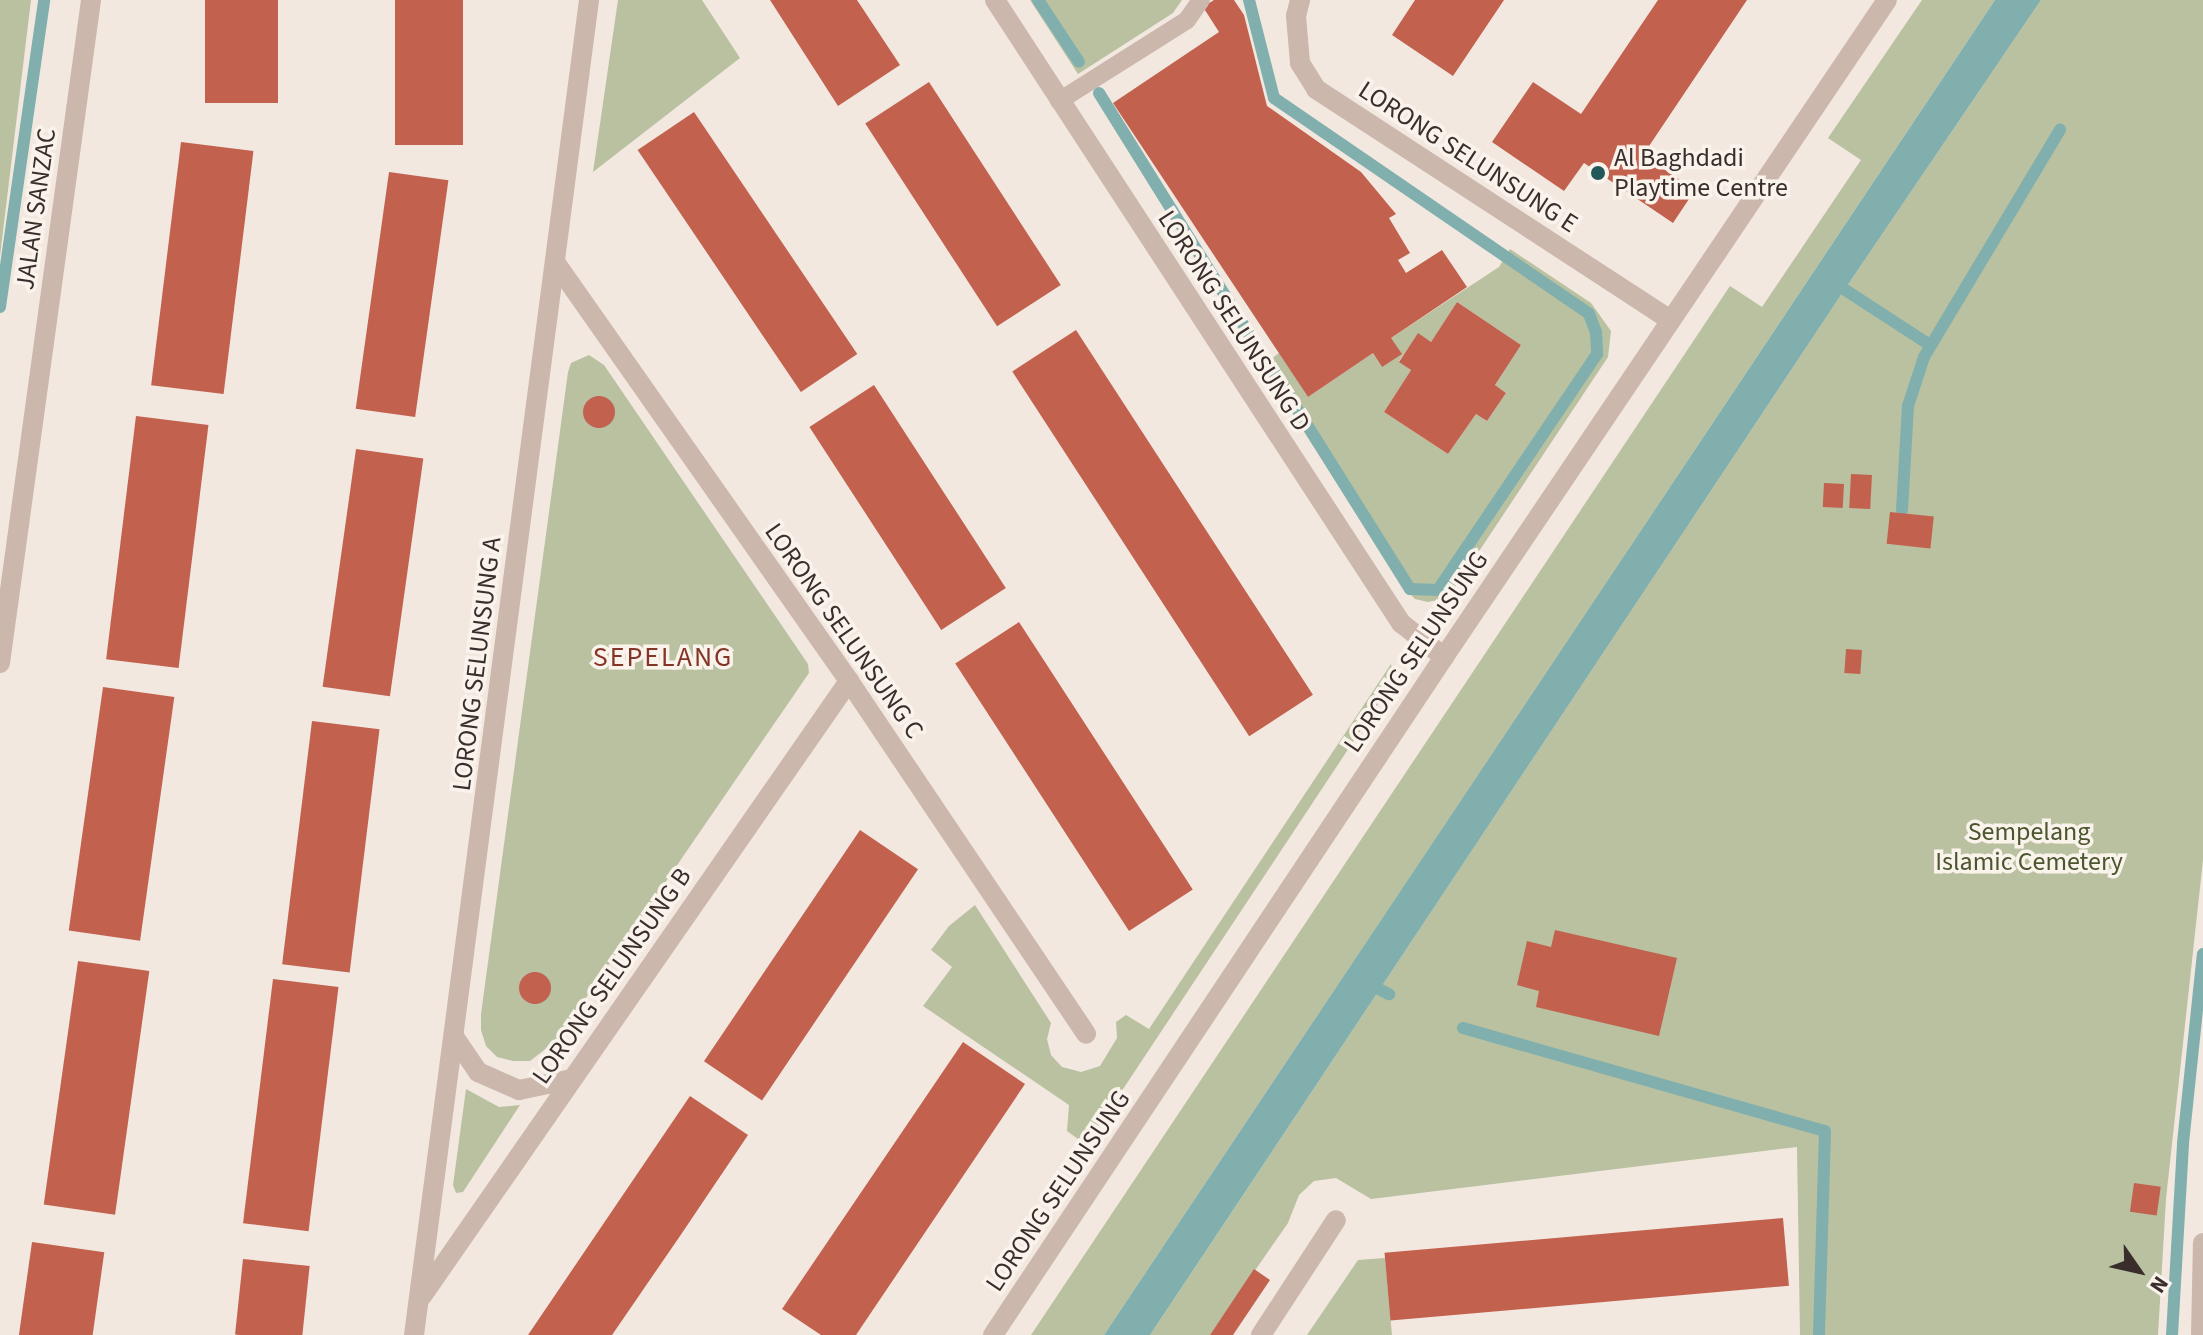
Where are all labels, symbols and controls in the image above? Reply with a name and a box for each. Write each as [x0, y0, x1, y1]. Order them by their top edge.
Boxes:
street label: LORONG SELUNSUNG E [1353, 75, 1583, 239]
street label: JALAN SANZAC [9, 126, 63, 292]
place label: Al Baghdadi Playtime Centre [1614, 142, 1788, 204]
marker: Al Baghdadi Playtime Centre [1589, 164, 1607, 182]
street label: LORONG SELUNSUNG D [1151, 205, 1317, 437]
street label: LORONG SELUNSUNG C [758, 517, 930, 745]
street label: LORONG SELUNSUNG A [446, 535, 508, 793]
street label: LORONG SELUNSUNG [1337, 545, 1495, 759]
district label: SEPELANG [593, 640, 733, 674]
park label: Sempelang Islamic Cemetery [1935, 816, 2123, 878]
street label: LORONG SELUNSUNG B [526, 862, 698, 1090]
street label: LORONG SELUNSUNG [979, 1084, 1137, 1298]
north arrow [2099, 1231, 2179, 1311]
text: N [2142, 1269, 2176, 1299]

